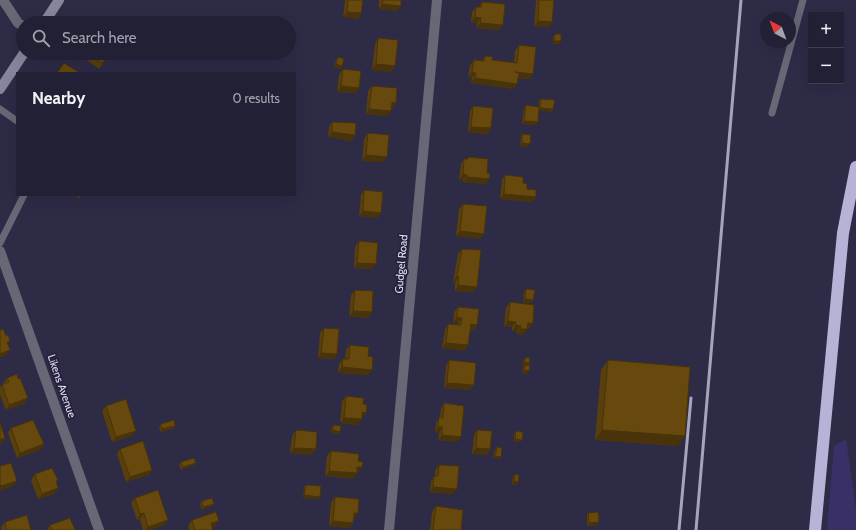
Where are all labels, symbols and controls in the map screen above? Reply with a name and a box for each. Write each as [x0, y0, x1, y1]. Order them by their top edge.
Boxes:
north arrow [760, 12, 796, 48]
map controls [808, 12, 844, 84]
button: + [808, 12, 844, 48]
search box [16, 16, 296, 60]
icon: search [30, 27, 52, 49]
text: Search here [62, 29, 137, 47]
button: − [808, 48, 844, 84]
text: Nearby [32, 88, 85, 108]
text: 0 results [232, 90, 280, 106]
street label: Gudgel Road [391, 234, 411, 294]
street label: Likens Avenue [45, 352, 80, 420]

